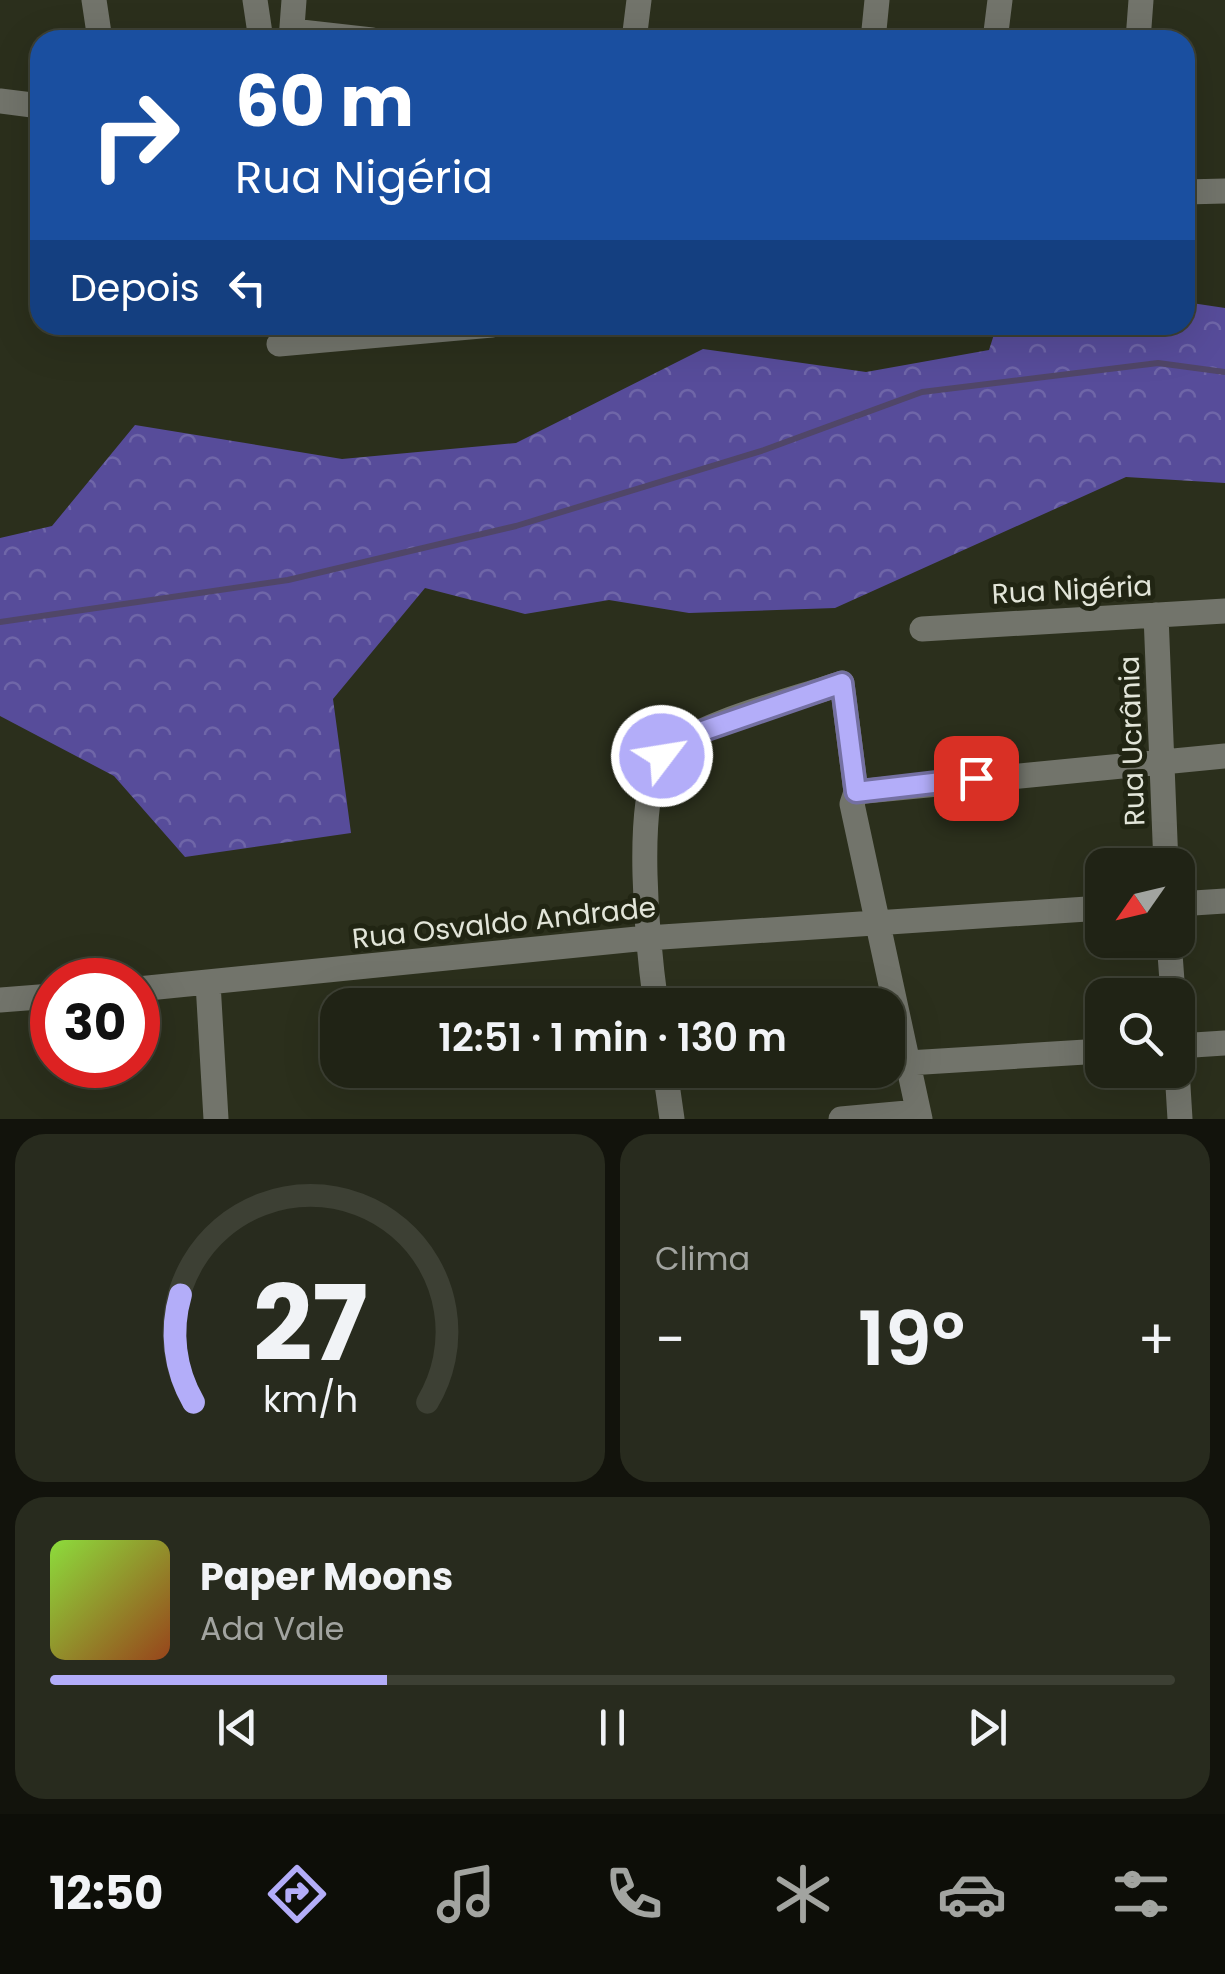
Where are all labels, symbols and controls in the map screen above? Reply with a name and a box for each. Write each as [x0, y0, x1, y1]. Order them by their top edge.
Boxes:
text: 60 m [235, 52, 414, 151]
icon: right [70, 70, 200, 200]
text: Rua Nigéria [235, 146, 493, 209]
icon: left [220, 260, 275, 315]
text: Depois [70, 261, 200, 314]
street label: Rua Nigéria [991, 566, 1153, 614]
street label: Rua Ucrânia [1110, 655, 1154, 827]
position arrow [610, 704, 714, 808]
pin [934, 736, 1019, 821]
icon: arrive [949, 751, 1004, 806]
north arrow [1085, 848, 1195, 958]
map controls [1085, 848, 1195, 1088]
street label: Rua Osvaldo Andrade [350, 888, 658, 958]
speed limit sign: 30 [30, 958, 160, 1088]
button: search [1085, 978, 1195, 1088]
text: 12:51 · 1 min · 130 m [438, 1011, 787, 1064]
text: Clima [655, 1236, 750, 1281]
text: 27 [252, 1251, 368, 1396]
text: 19° [858, 1286, 965, 1391]
text: − [655, 1301, 685, 1378]
text: + [1137, 1301, 1175, 1378]
text: km/h [262, 1374, 358, 1425]
text: Paper Moons [200, 1550, 453, 1603]
text: Ada Vale [200, 1606, 344, 1651]
icon: previous [210, 1700, 265, 1755]
icon: pause [585, 1700, 640, 1755]
icon: next [960, 1700, 1015, 1755]
icon: directions [262, 1859, 332, 1929]
icon: music [431, 1859, 501, 1929]
icon: phone [599, 1859, 669, 1929]
icon: climate [768, 1859, 838, 1929]
icon: car [937, 1859, 1007, 1929]
icon: filters [1106, 1859, 1176, 1929]
text: 12:50 [49, 1862, 163, 1925]

